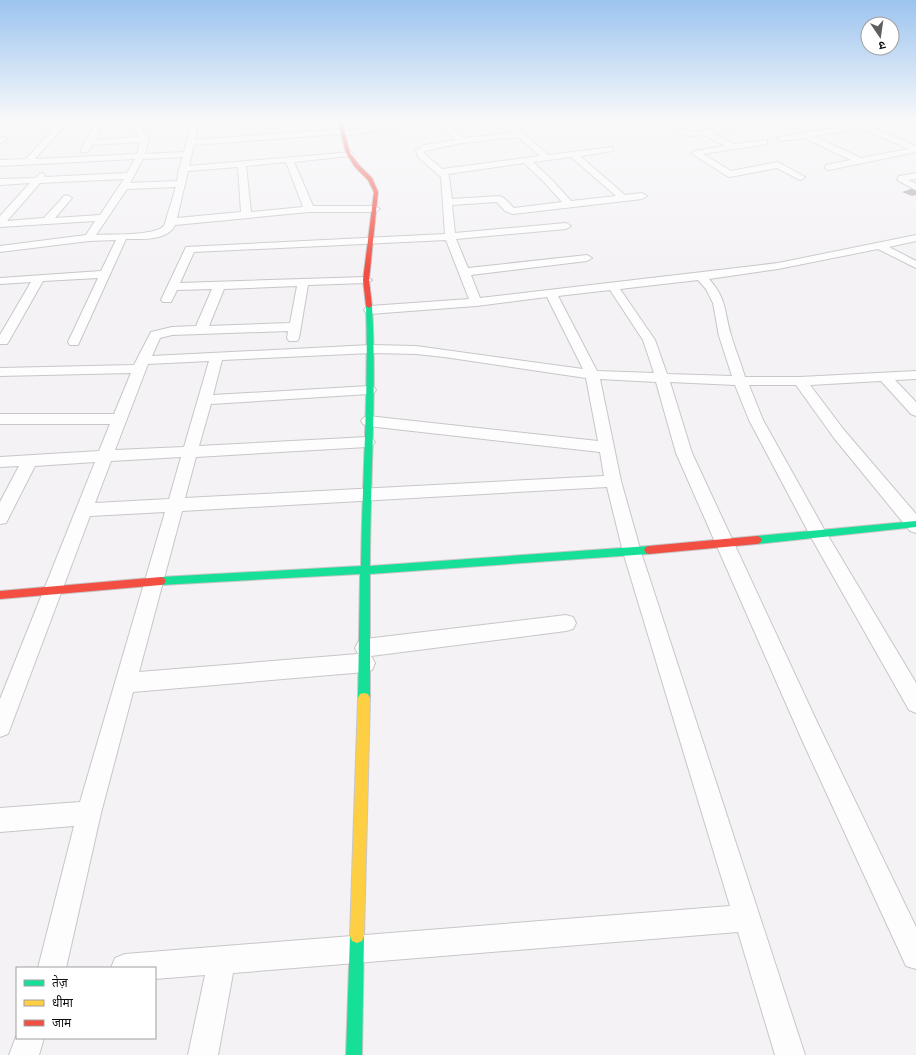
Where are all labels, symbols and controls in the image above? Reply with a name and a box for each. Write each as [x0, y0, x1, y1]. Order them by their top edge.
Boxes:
north arrow [860, 16, 900, 56]
text: उ [877, 37, 887, 54]
legend [16, 967, 156, 1039]
text: तेज़ [52, 973, 69, 992]
text: धीमा [52, 993, 74, 1012]
text: जाम [52, 1013, 72, 1032]

